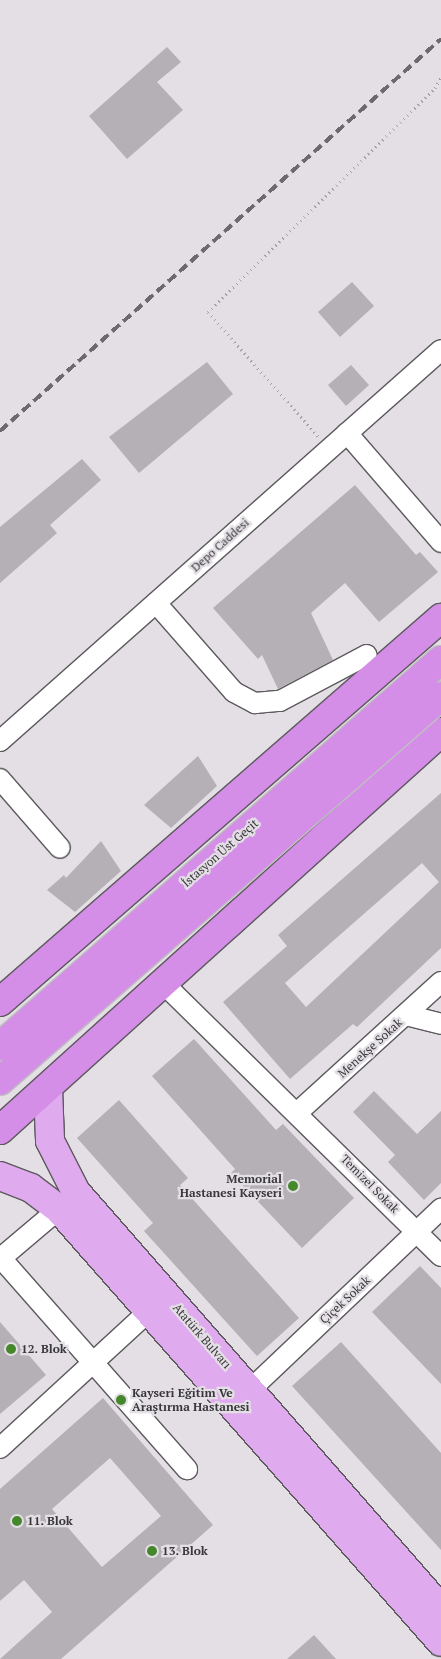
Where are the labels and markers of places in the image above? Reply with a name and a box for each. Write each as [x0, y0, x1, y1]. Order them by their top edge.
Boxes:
place label: Memorial Hastanesi Kayseri [180, 1172, 282, 1200]
marker: Memorial Hastanesi Kayseri [286, 1179, 300, 1193]
place label: 12. Blok [21, 1342, 67, 1356]
marker: 12. Blok [5, 1343, 17, 1355]
place label: Kayseri Eğitim Ve Araştırma Hastanesi [132, 1386, 249, 1414]
marker: Kayseri Eğitim Ve Araştırma Hastanesi [114, 1393, 128, 1407]
place label: 11. Blok [27, 1514, 73, 1528]
marker: 11. Blok [11, 1515, 23, 1527]
place label: 13. Blok [162, 1544, 208, 1558]
marker: 13. Blok [146, 1545, 158, 1557]

